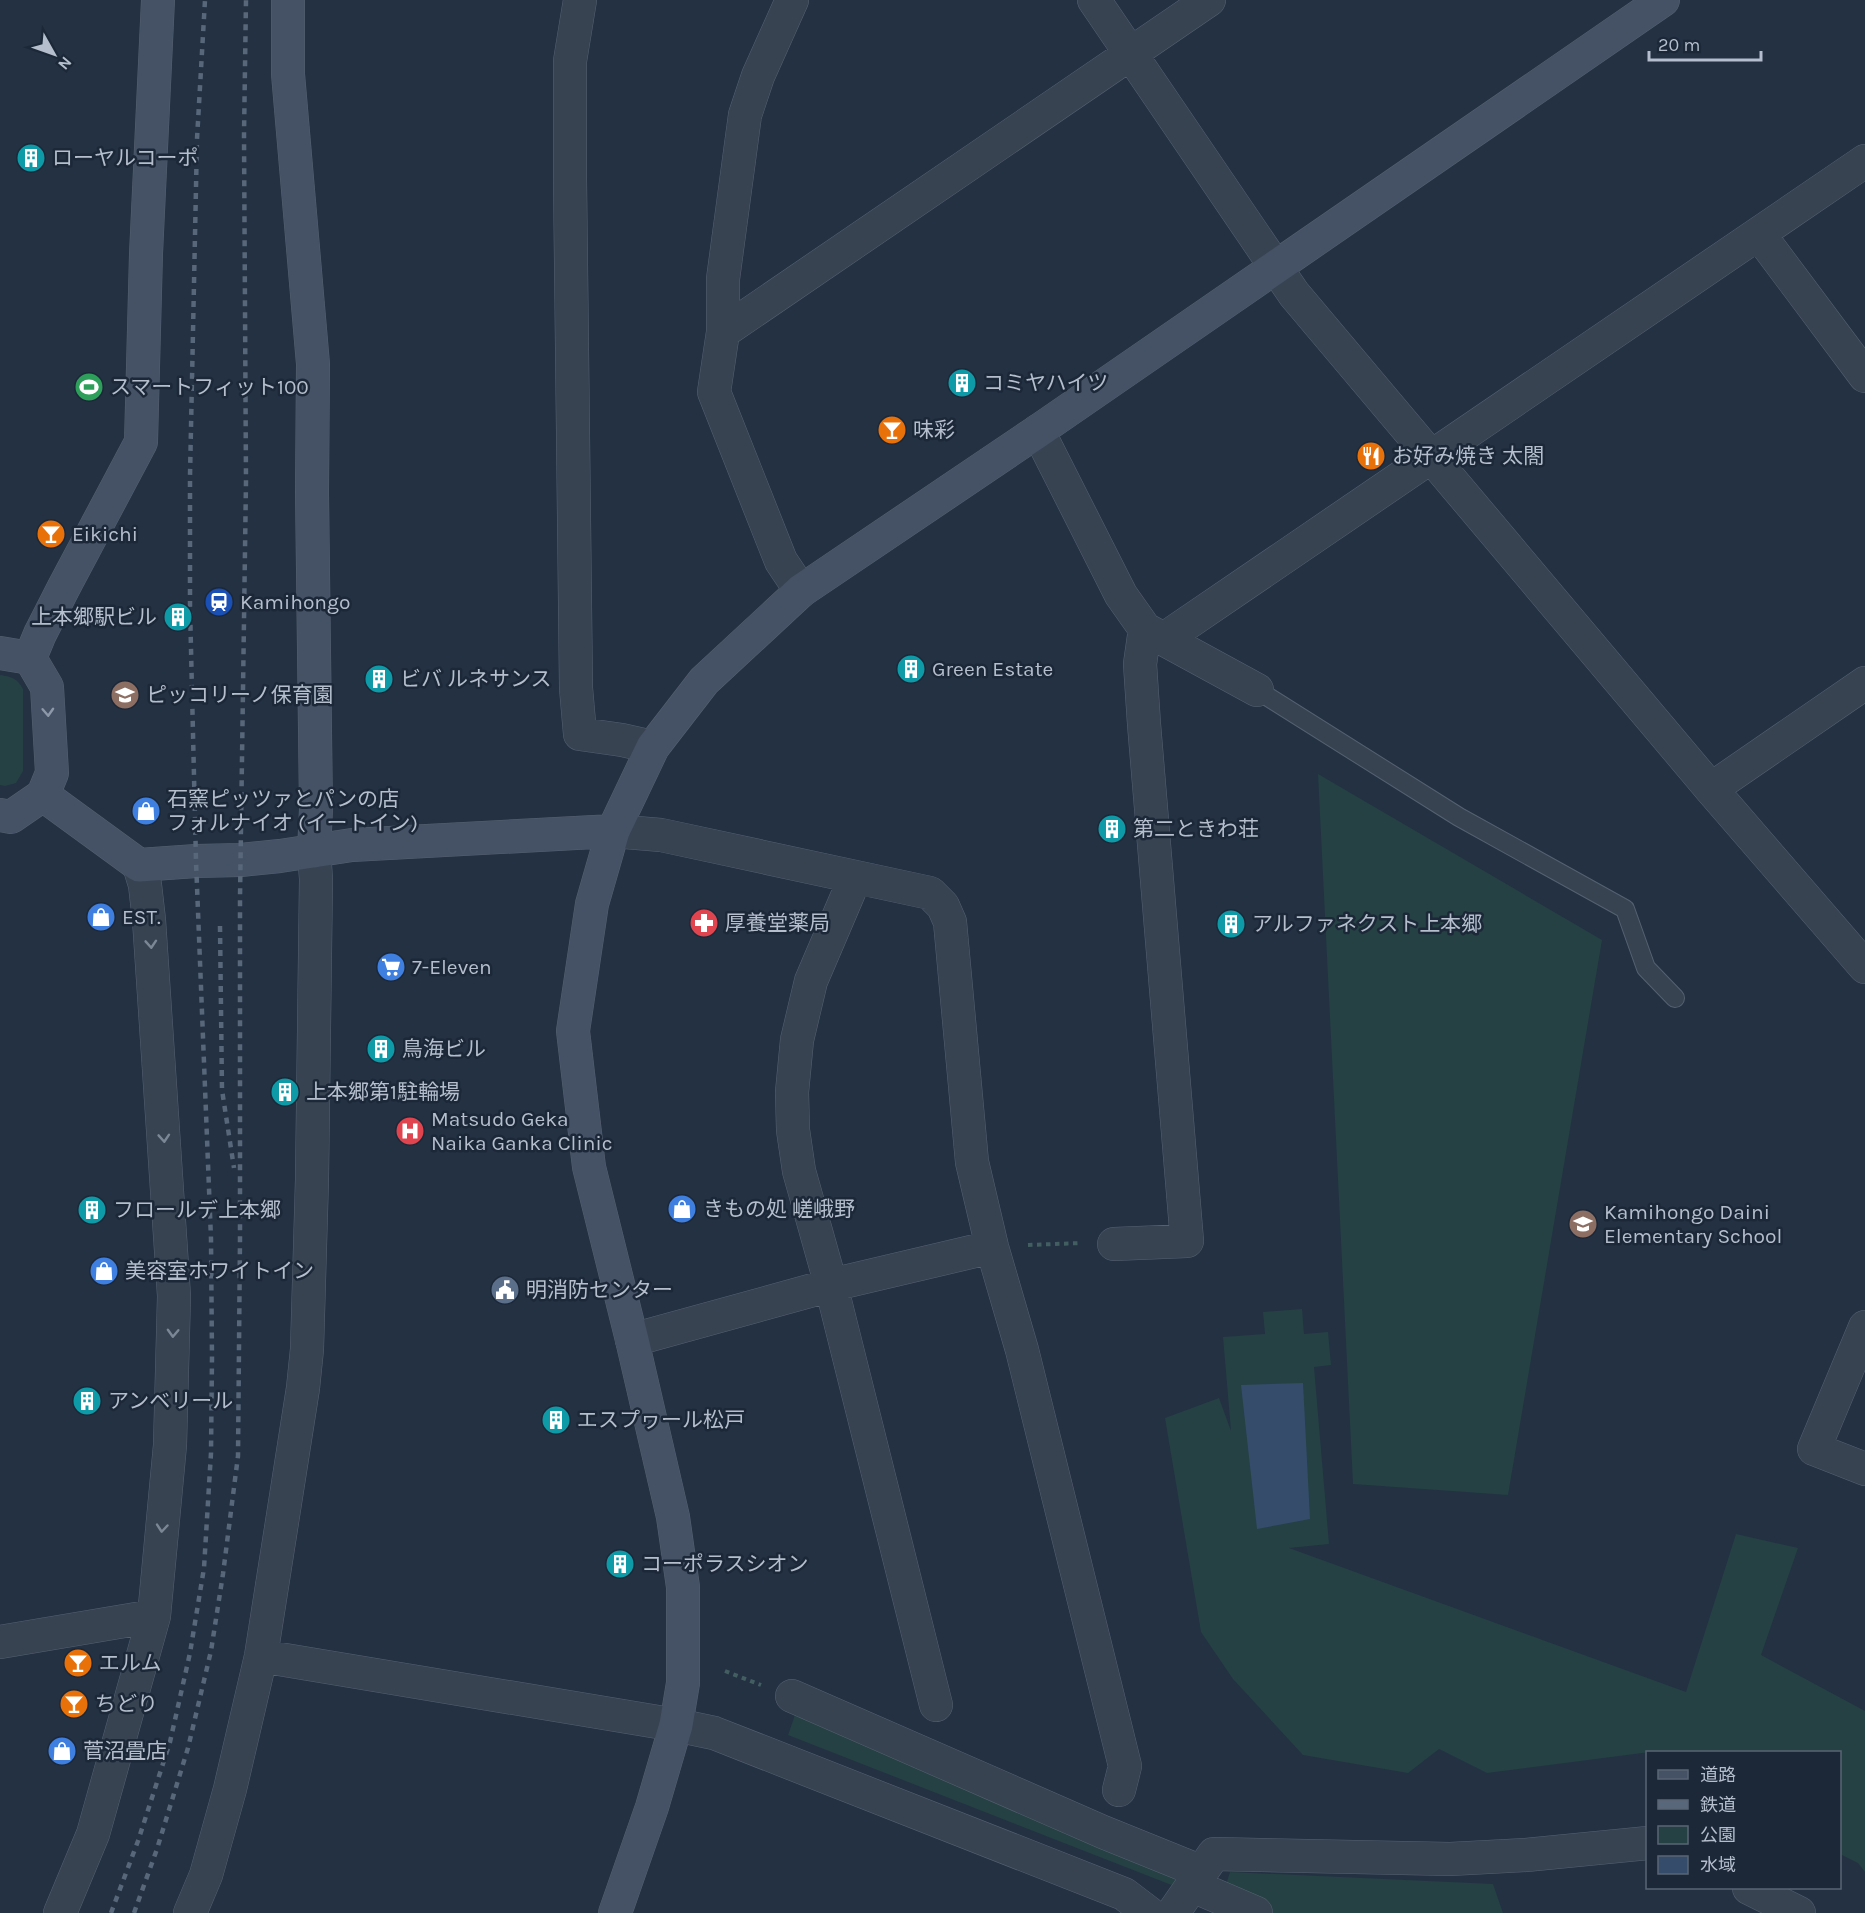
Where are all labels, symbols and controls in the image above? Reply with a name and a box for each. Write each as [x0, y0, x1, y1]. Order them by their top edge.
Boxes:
north arrow [24, 24, 84, 84]
scale bar [1649, 24, 1762, 62]
text: 20 m [1658, 34, 1700, 56]
text: N [54, 53, 76, 74]
building icon: ローヤルコーポ [15, 142, 47, 174]
place label: ローヤルコーポ [52, 146, 199, 170]
building icon: コミヤハイツ [946, 367, 978, 399]
sports icon: スマートフィット100 [73, 371, 105, 403]
place label: コミヤハイツ [983, 371, 1108, 395]
place label: スマートフィット100 [110, 375, 309, 399]
bar icon: 味彩 [876, 414, 908, 446]
place label: 味彩 [913, 418, 955, 442]
restaurant icon: お好み焼き 太閤 [1355, 440, 1387, 472]
place label: お好み焼き 太閤 [1392, 444, 1544, 468]
bar icon: Eikichi [35, 518, 67, 550]
place label: Eikichi [72, 522, 138, 546]
station icon: Kamihongo [203, 586, 235, 618]
place label: Kamihongo [240, 590, 350, 614]
building icon: 上本郷駅ビル [162, 601, 194, 633]
place label: 上本郷駅ビル [31, 605, 157, 629]
building icon: Green Estate [895, 653, 927, 685]
place label: Green Estate [932, 657, 1053, 681]
building icon: ビバ ルネサンス [363, 663, 395, 695]
place label: ビバ ルネサンス [400, 667, 552, 691]
school or university icon: ピッコリーノ保育園 [109, 679, 141, 711]
place label: ピッコリーノ保育園 [146, 683, 334, 707]
one-way arrow [42, 708, 55, 717]
place label: 石窯ピッツァとパンの店 フォルナイオ (イートイン) [167, 787, 418, 835]
shop icon: 石窯ピッツァとパンの店 フォルナイオ (イートイン) [130, 795, 162, 827]
building icon: 第二ときわ荘 [1096, 813, 1128, 845]
place label: 第二ときわ荘 [1133, 817, 1259, 841]
shop icon: EST. [85, 901, 117, 933]
place label: EST. [122, 905, 161, 929]
pharmacy icon: 厚養堂薬局 [688, 907, 720, 939]
building icon: アルファネクスト上本郷 [1215, 908, 1247, 940]
place label: 厚養堂薬局 [725, 911, 830, 935]
place label: アルファネクスト上本郷 [1252, 912, 1482, 936]
one-way arrow [144, 939, 157, 948]
supermarket icon: 7-Eleven [375, 951, 407, 983]
place label: 7-Eleven [412, 955, 492, 979]
building icon: 鳥海ビル [365, 1033, 397, 1065]
place label: 鳥海ビル [402, 1037, 486, 1061]
building icon: 上本郷第1駐輪場 [269, 1076, 301, 1108]
place label: 上本郷第1駐輪場 [306, 1080, 460, 1104]
place label: Matsudo Geka Naika Ganka Clinic [431, 1107, 612, 1155]
hospital icon: Matsudo Geka Naika Ganka Clinic [394, 1115, 426, 1147]
one-way arrow [157, 1134, 170, 1143]
shop icon: きもの処 嵯峨野 [666, 1193, 698, 1225]
building icon: フロールデ上本郷 [76, 1194, 108, 1226]
place label: きもの処 嵯峨野 [703, 1197, 855, 1221]
place label: フロールデ上本郷 [113, 1198, 281, 1222]
place label: Kamihongo Daini Elementary School [1604, 1200, 1782, 1248]
school or university icon: Kamihongo Daini Elementary School [1567, 1208, 1599, 1240]
shop icon: 美容室ホワイトイン [88, 1255, 120, 1287]
place label: 美容室ホワイトイン [125, 1259, 314, 1283]
public building icon: 明消防センター [489, 1274, 521, 1306]
place label: 明消防センター [526, 1278, 673, 1302]
one-way arrow [167, 1328, 179, 1337]
building icon: アンベリール [71, 1385, 103, 1417]
place label: アンベリール [108, 1389, 233, 1413]
building icon: エスプヮール松戸 [540, 1404, 572, 1436]
place label: エスプヮール松戸 [577, 1408, 745, 1432]
one-way arrow [156, 1523, 169, 1532]
building icon: コーポラスシオン [604, 1548, 636, 1580]
place label: コーポラスシオン [641, 1552, 809, 1576]
bar icon: エルム [62, 1647, 94, 1679]
place label: エルム [99, 1651, 162, 1675]
bar icon: ちどり [58, 1688, 90, 1720]
place label: ちどり [95, 1692, 158, 1716]
shop icon: 菅沼畳店 [46, 1735, 78, 1767]
place label: 菅沼畳店 [83, 1739, 167, 1763]
legend [1646, 1751, 1841, 1889]
text: 道路 [1700, 1764, 1736, 1786]
text: 鉄道 [1700, 1794, 1736, 1816]
text: 公園 [1700, 1824, 1736, 1846]
text: 水域 [1700, 1854, 1736, 1876]

